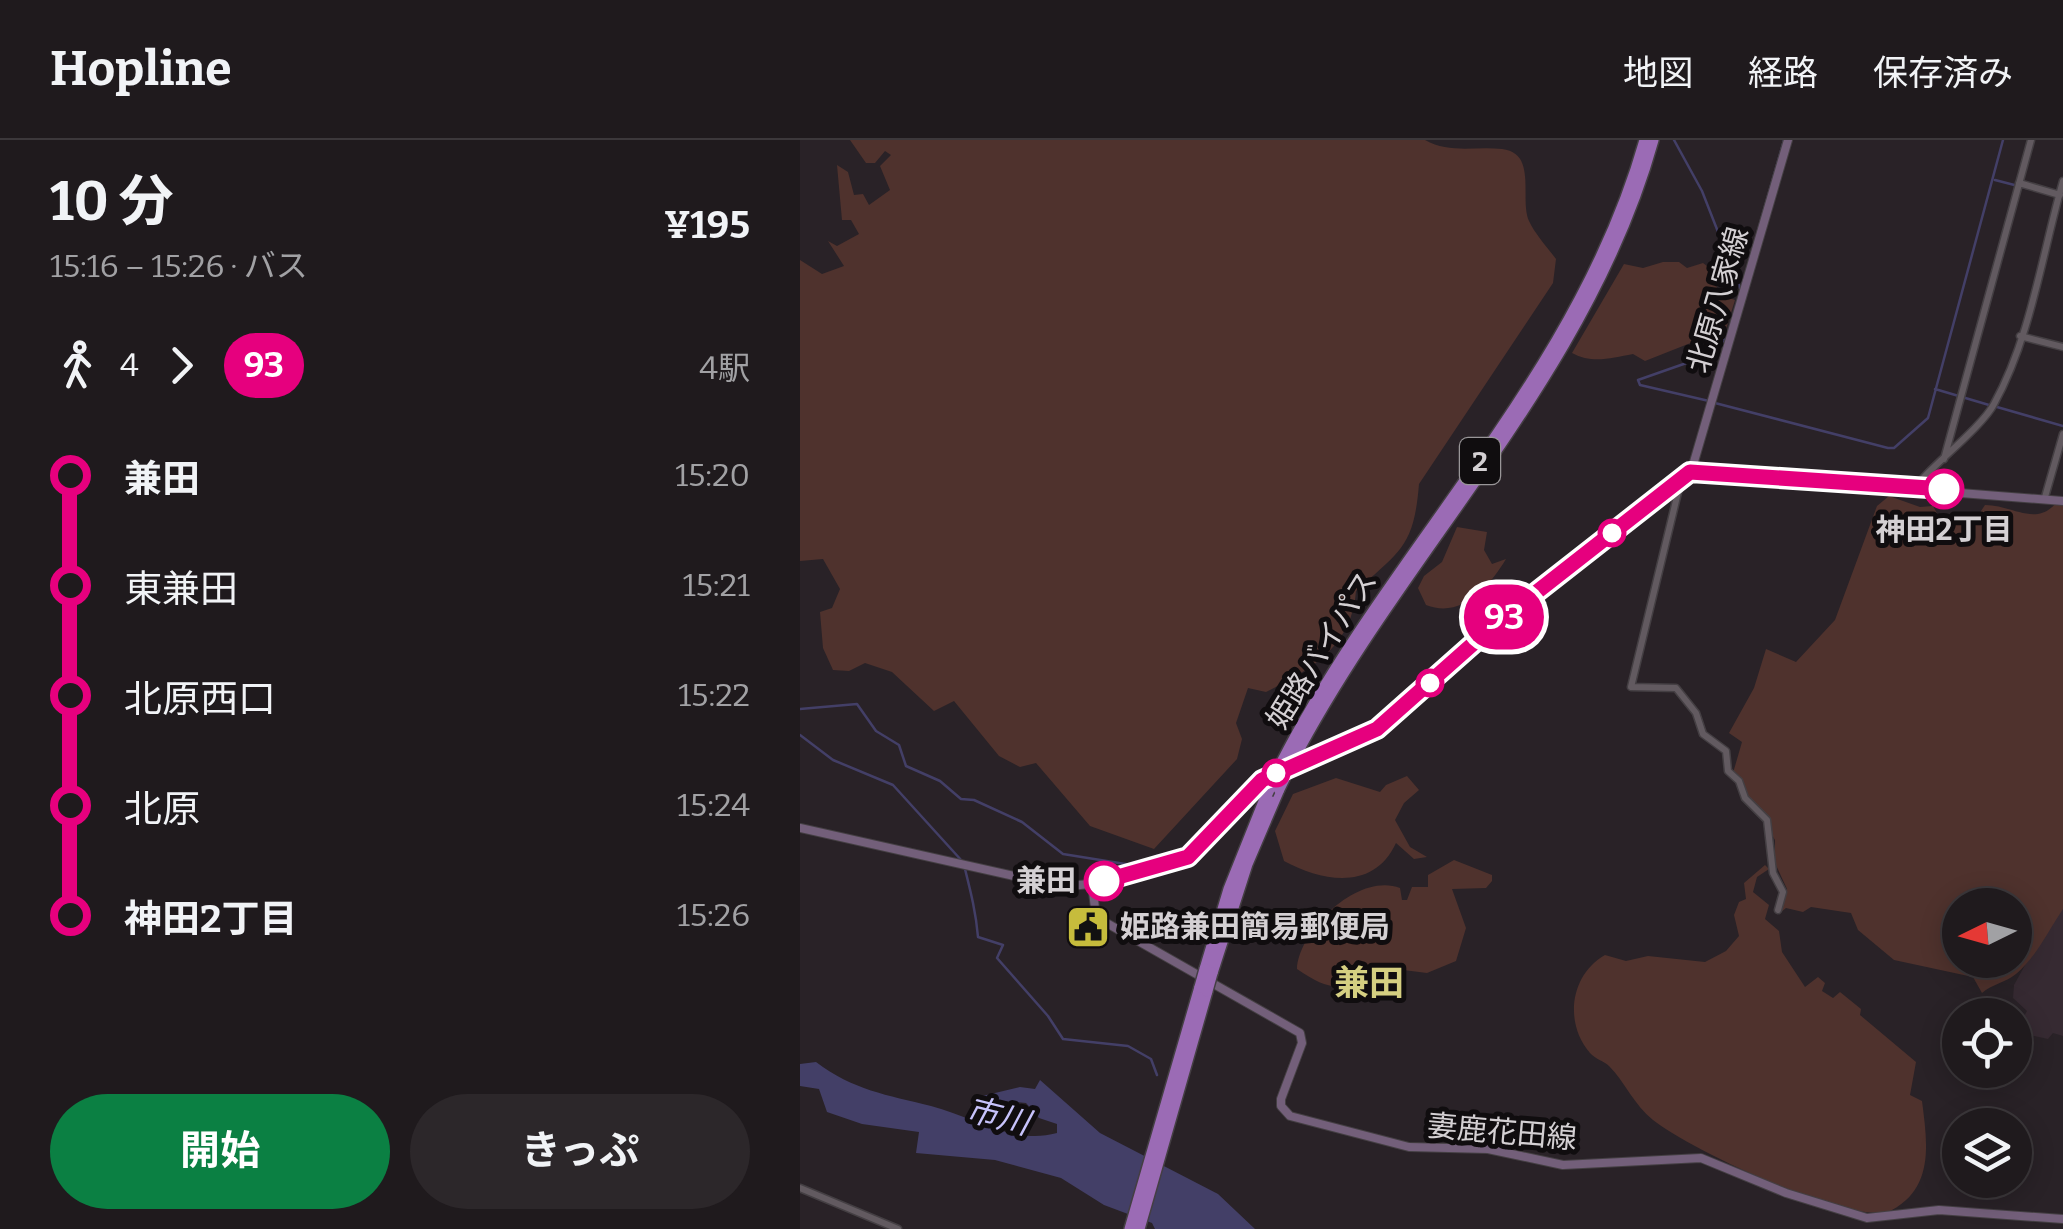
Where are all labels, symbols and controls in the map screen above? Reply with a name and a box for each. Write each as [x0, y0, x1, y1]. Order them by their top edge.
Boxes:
text: Hopline [50, 40, 232, 98]
text: 地図 [1623, 52, 1693, 94]
text: 経路 [1748, 52, 1818, 94]
text: 保存済み [1873, 52, 2013, 94]
text: 10 分 [50, 169, 174, 235]
text: ¥195 [664, 202, 750, 248]
street label: 北原八家線 [1680, 223, 1756, 377]
text: 15:16 – 15:26 · バス [50, 247, 308, 285]
icon: walk [50, 338, 105, 393]
icon: forward [154, 338, 209, 393]
text: 93 [244, 344, 284, 386]
text: 4 [120, 346, 139, 384]
text: 4駅 [699, 349, 750, 387]
road number: 2 [1460, 438, 1500, 484]
text: 兼田 [124, 456, 200, 502]
text: 15:20 [675, 456, 750, 494]
marker: 神田2丁目 [1925, 470, 1963, 508]
place label: 神田2丁目 [1876, 512, 2012, 548]
unlabelled marker [1599, 520, 1625, 546]
street label: 姫路バイパス [1259, 564, 1385, 736]
text: 東兼田 [124, 566, 238, 612]
text: 15:21 [683, 566, 750, 604]
line badge: 93 [1459, 584, 1549, 650]
text: 93 [1484, 596, 1524, 638]
unlabelled marker [1417, 670, 1443, 696]
text: 北原西口 [124, 676, 276, 722]
text: 15:22 [678, 676, 750, 714]
unlabelled marker [1263, 760, 1289, 786]
text: 北原 [124, 786, 200, 832]
text: 15:24 [677, 786, 750, 824]
marker: 兼田 [1085, 862, 1123, 900]
place label: 兼田 [1016, 863, 1076, 899]
north arrow [1942, 888, 2032, 978]
map controls [1942, 888, 2032, 1198]
text: 神田2丁目 [124, 896, 297, 942]
text: 15:26 [677, 896, 750, 934]
public building icon: 姫路兼田簡易郵便局 [1065, 904, 1111, 950]
place label: 姫路兼田簡易郵便局 [1120, 909, 1390, 945]
district label: 兼田 [1334, 962, 1404, 1004]
button: locate [1942, 998, 2032, 1088]
water label: 市川 [962, 1090, 1037, 1143]
button: 開始 [50, 1094, 390, 1209]
button: きっぷ [410, 1094, 750, 1209]
street label: 妻鹿花田線 [1426, 1108, 1578, 1156]
button: layers [1942, 1108, 2032, 1198]

